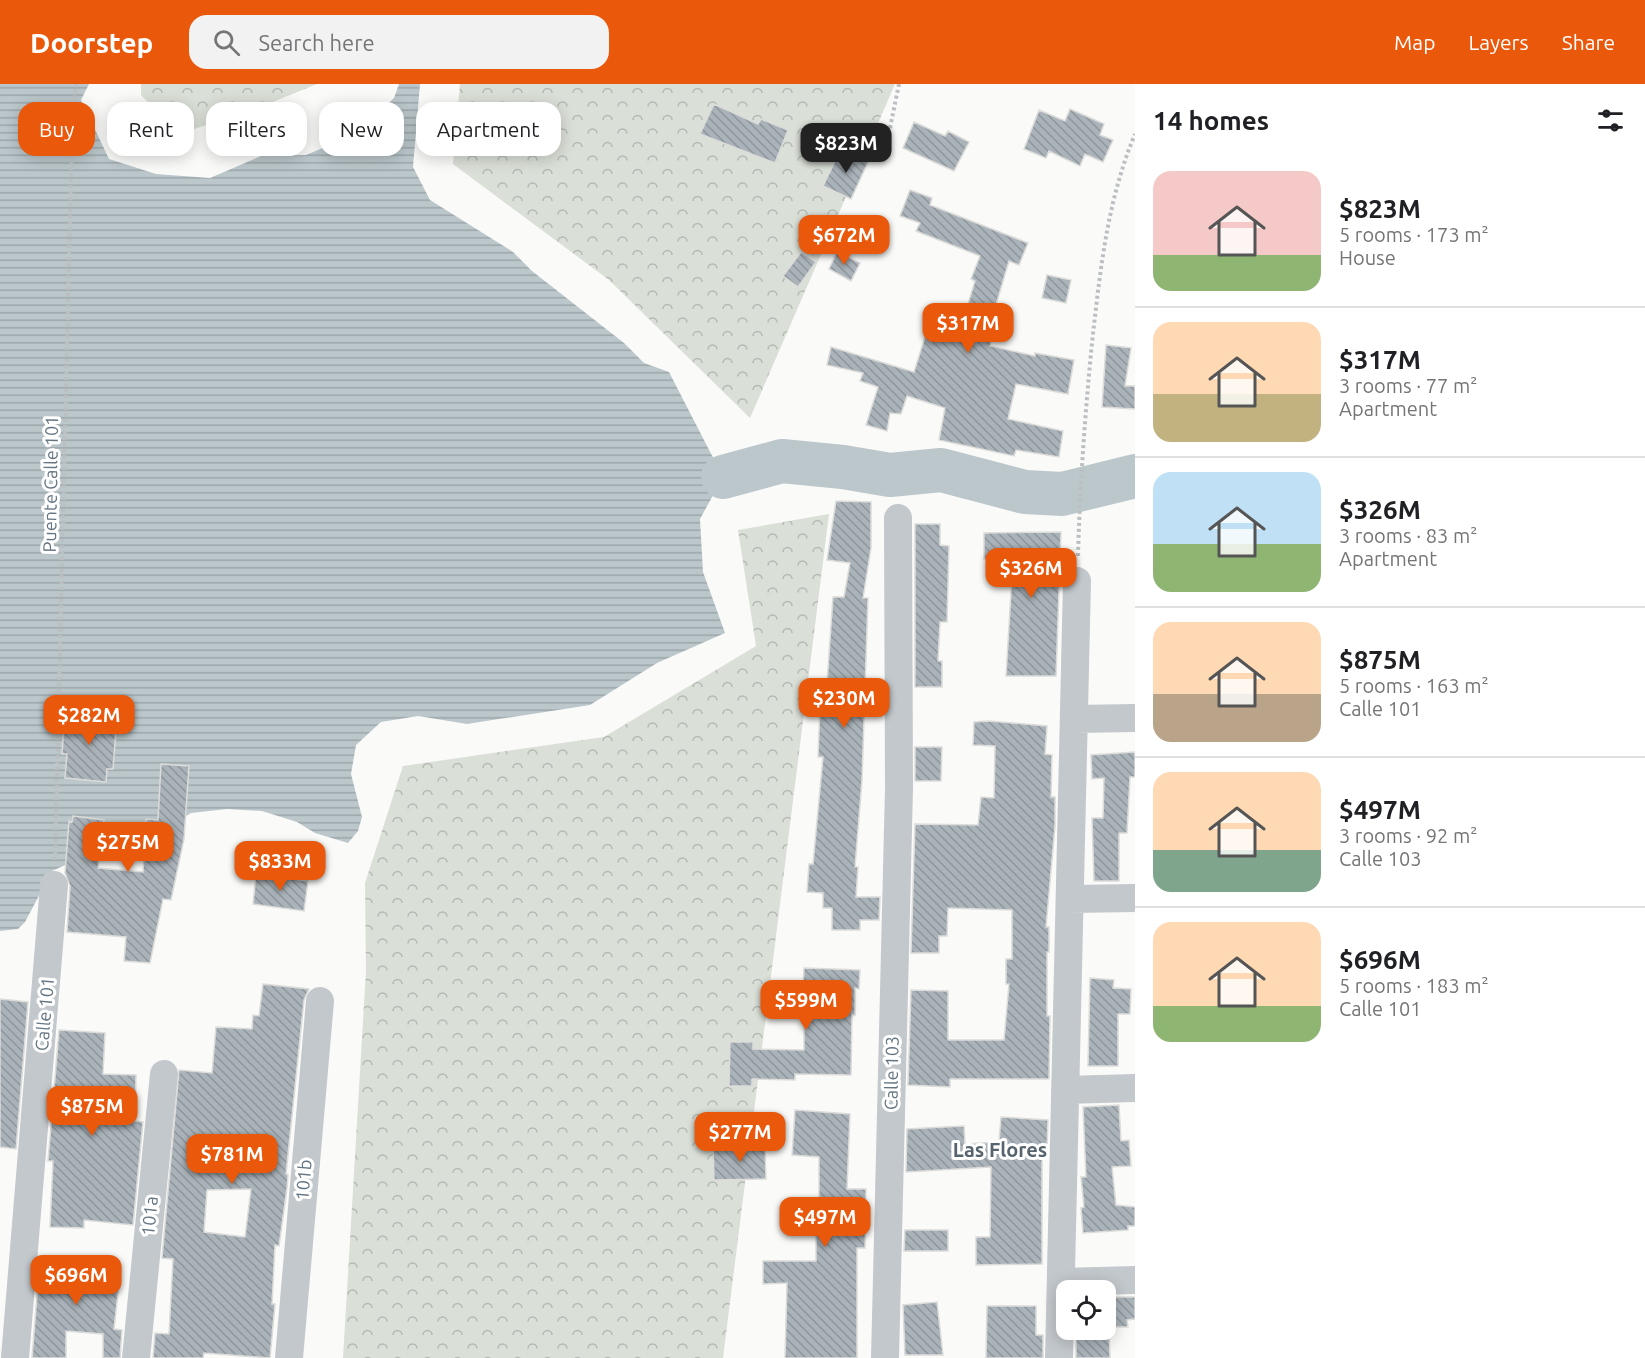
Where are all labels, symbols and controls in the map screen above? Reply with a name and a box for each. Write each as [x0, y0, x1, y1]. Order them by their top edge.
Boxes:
search box [189, 15, 609, 69]
icon: search [210, 26, 243, 59]
text: Doorstep [30, 27, 153, 58]
text: Search here [258, 30, 375, 55]
text: Map [1394, 30, 1435, 54]
text: Layers [1468, 30, 1529, 54]
text: Share [1562, 30, 1615, 54]
chip: Buy [18, 102, 95, 156]
chip: Rent [107, 102, 194, 156]
chip: Filters [206, 102, 307, 156]
chip: New [319, 102, 404, 156]
chip: Apartment [416, 102, 561, 156]
icon: filters [1594, 104, 1627, 137]
text: 14 homes [1153, 106, 1269, 135]
pin: $823M [804, 123, 888, 174]
text: $823M [815, 131, 877, 154]
text: $823M [1339, 194, 1421, 223]
icon: home [1201, 195, 1273, 267]
pin: $672M [802, 215, 886, 266]
text: $672M [813, 223, 875, 246]
text: 5 rooms · 173 m² [1339, 223, 1489, 246]
text: House [1339, 246, 1396, 269]
pin: $317M [926, 303, 1010, 354]
text: $317M [937, 311, 999, 334]
text: $317M [1339, 345, 1421, 374]
icon: home [1201, 346, 1273, 418]
text: 3 rooms · 77 m² [1339, 374, 1477, 397]
text: Apartment [1339, 397, 1437, 420]
street label: Puente Calle 101 [39, 416, 61, 552]
text: $326M [1339, 495, 1421, 524]
icon: home [1201, 496, 1273, 568]
text: 3 rooms · 83 m² [1339, 524, 1477, 547]
text: Apartment [1339, 547, 1437, 570]
pin: $326M [989, 548, 1073, 599]
text: $326M [1000, 556, 1062, 579]
text: $875M [1339, 645, 1421, 674]
icon: home [1201, 646, 1273, 718]
text: 5 rooms · 163 m² [1339, 674, 1489, 697]
pin: $230M [802, 678, 886, 729]
text: $230M [813, 686, 875, 709]
pin: $282M [47, 695, 131, 746]
text: Calle 101 [1339, 697, 1422, 720]
text: $282M [58, 703, 120, 726]
text: $497M [1339, 795, 1421, 824]
icon: home [1201, 796, 1273, 868]
pin: $275M [86, 822, 170, 873]
text: 3 rooms · 92 m² [1339, 824, 1477, 847]
text: $275M [97, 830, 159, 853]
pin: $833M [238, 841, 322, 892]
text: Calle 103 [1339, 847, 1422, 870]
text: $833M [249, 849, 311, 872]
text: $696M [1339, 945, 1421, 974]
icon: home [1201, 946, 1273, 1018]
text: 5 rooms · 183 m² [1339, 974, 1489, 997]
street label: Calle 101 [31, 976, 57, 1052]
pin: $599M [764, 980, 848, 1031]
text: $599M [775, 988, 837, 1011]
text: Calle 101 [1339, 997, 1422, 1020]
street label: Calle 103 [880, 1036, 902, 1110]
pin: $875M [50, 1086, 134, 1137]
text: $875M [61, 1094, 123, 1117]
pin: $277M [698, 1112, 782, 1163]
text: $277M [709, 1120, 771, 1143]
pin: $781M [190, 1134, 274, 1185]
district label: Las Flores [953, 1138, 1047, 1161]
text: $781M [201, 1142, 263, 1165]
street label: 101b [291, 1159, 315, 1201]
street label: 101a [137, 1195, 161, 1237]
pin: $497M [783, 1197, 867, 1248]
text: $497M [794, 1205, 856, 1228]
pin: $696M [34, 1255, 118, 1306]
text: $696M [45, 1263, 107, 1286]
map controls [1056, 1280, 1116, 1340]
button: locate [1056, 1280, 1116, 1340]

